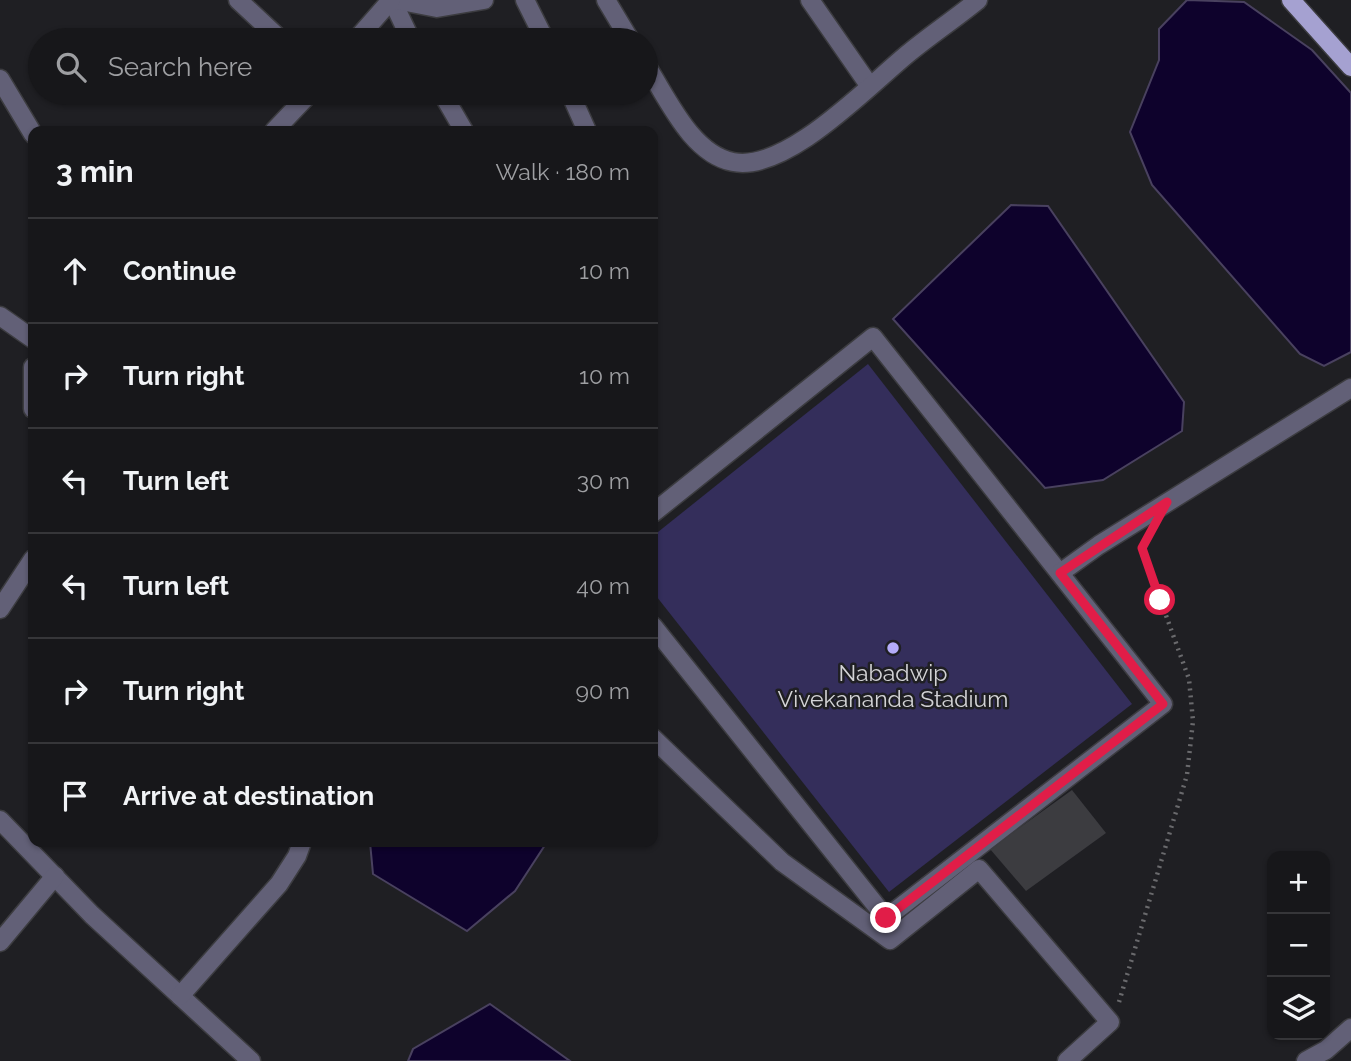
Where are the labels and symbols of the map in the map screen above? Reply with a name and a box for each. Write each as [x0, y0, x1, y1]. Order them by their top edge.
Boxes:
route start [1144, 584, 1175, 615]
marker: Nabadwip Vivekananda Stadium [885, 640, 901, 656]
place label: Nabadwip Vivekananda Stadium [778, 659, 1008, 712]
route end [870, 902, 901, 933]

